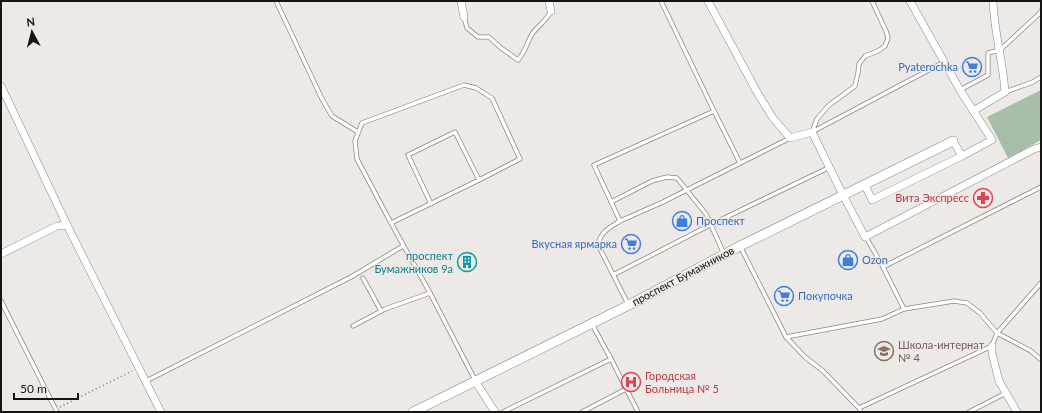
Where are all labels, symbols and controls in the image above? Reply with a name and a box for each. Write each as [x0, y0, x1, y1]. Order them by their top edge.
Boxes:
north arrow [12, 12, 52, 52]
text: N [26, 15, 36, 29]
supermarket icon: Pyaterochka [961, 56, 983, 78]
place label: Pyaterochka [898, 60, 958, 73]
pharmacy icon: Вита Экспресс [972, 187, 994, 209]
place label: Вита Экспресс [895, 191, 969, 204]
shop icon: Проспект [671, 210, 693, 232]
place label: Проспект [696, 214, 745, 227]
supermarket icon: Вкусная ярмарка [620, 233, 642, 255]
place label: Вкусная ярмарка [532, 237, 617, 250]
street label: проспект Бумажников [630, 243, 736, 308]
place label: проспект Бумажников 9а [375, 249, 453, 275]
shop icon: Ozon [837, 249, 859, 271]
building icon: проспект Бумажников 9а [456, 251, 478, 273]
place label: Ozon [862, 253, 888, 266]
supermarket icon: Покупочка [773, 285, 795, 307]
place label: Покупочка [798, 289, 853, 302]
place label: Школа-интернат № 4 [898, 338, 985, 364]
school or university icon: Школа-интернат № 4 [873, 340, 895, 362]
place label: Городская Больница № 5 [645, 369, 719, 395]
hospital icon: Городская Больница № 5 [620, 371, 642, 393]
scale bar [14, 375, 78, 401]
text: 50 m [20, 381, 47, 396]

